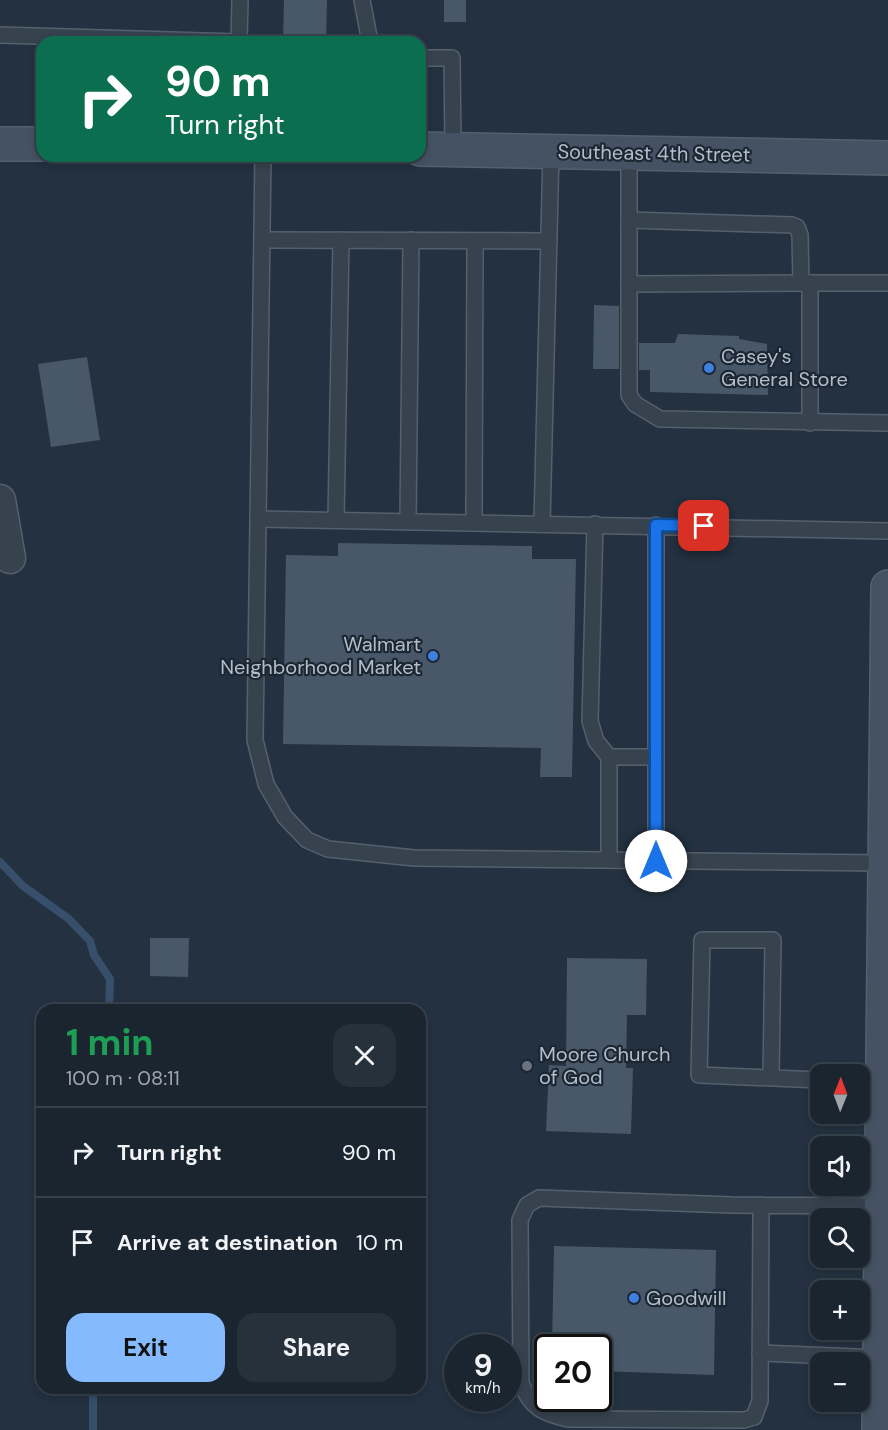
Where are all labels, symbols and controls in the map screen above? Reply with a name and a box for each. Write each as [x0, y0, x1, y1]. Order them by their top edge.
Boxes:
text: 90 m [165, 54, 271, 109]
icon: right [66, 60, 144, 138]
text: Turn right [165, 107, 285, 142]
street label: Southeast 4th Street [557, 138, 751, 168]
place label: Casey's General Store [721, 343, 848, 392]
marker: Casey's General Store [702, 361, 716, 375]
pin [678, 500, 729, 551]
icon: arrive [687, 509, 720, 542]
place label: Walmart Neighborhood Market [220, 631, 421, 680]
marker: Walmart Neighborhood Market [426, 649, 440, 663]
position arrow [624, 829, 688, 893]
text: 1 min [66, 1019, 154, 1066]
button: close [333, 1024, 396, 1087]
place label: Moore Church of God [539, 1041, 671, 1090]
marker: Moore Church of God [520, 1059, 534, 1073]
north arrow [810, 1064, 870, 1124]
map controls [810, 1064, 870, 1412]
text: 100 m · 08:11 [66, 1065, 180, 1091]
icon: right [66, 1136, 99, 1169]
button: sound [810, 1136, 870, 1196]
text: Turn right [117, 1138, 222, 1167]
text: 90 m [342, 1138, 396, 1167]
button: search [810, 1208, 870, 1268]
icon: arrive [66, 1226, 99, 1259]
text: Arrive at destination [117, 1228, 338, 1257]
text: 10 m [356, 1228, 403, 1257]
button: + [810, 1280, 870, 1340]
place label: Goodwill [646, 1285, 726, 1311]
marker: Goodwill [627, 1291, 641, 1305]
button: Exit [66, 1313, 225, 1382]
button: Share [237, 1313, 396, 1382]
speed limit sign: 20 [534, 1334, 612, 1412]
text: 9 [473, 1346, 493, 1385]
button: − [810, 1352, 870, 1412]
text: km/h [465, 1378, 501, 1398]

